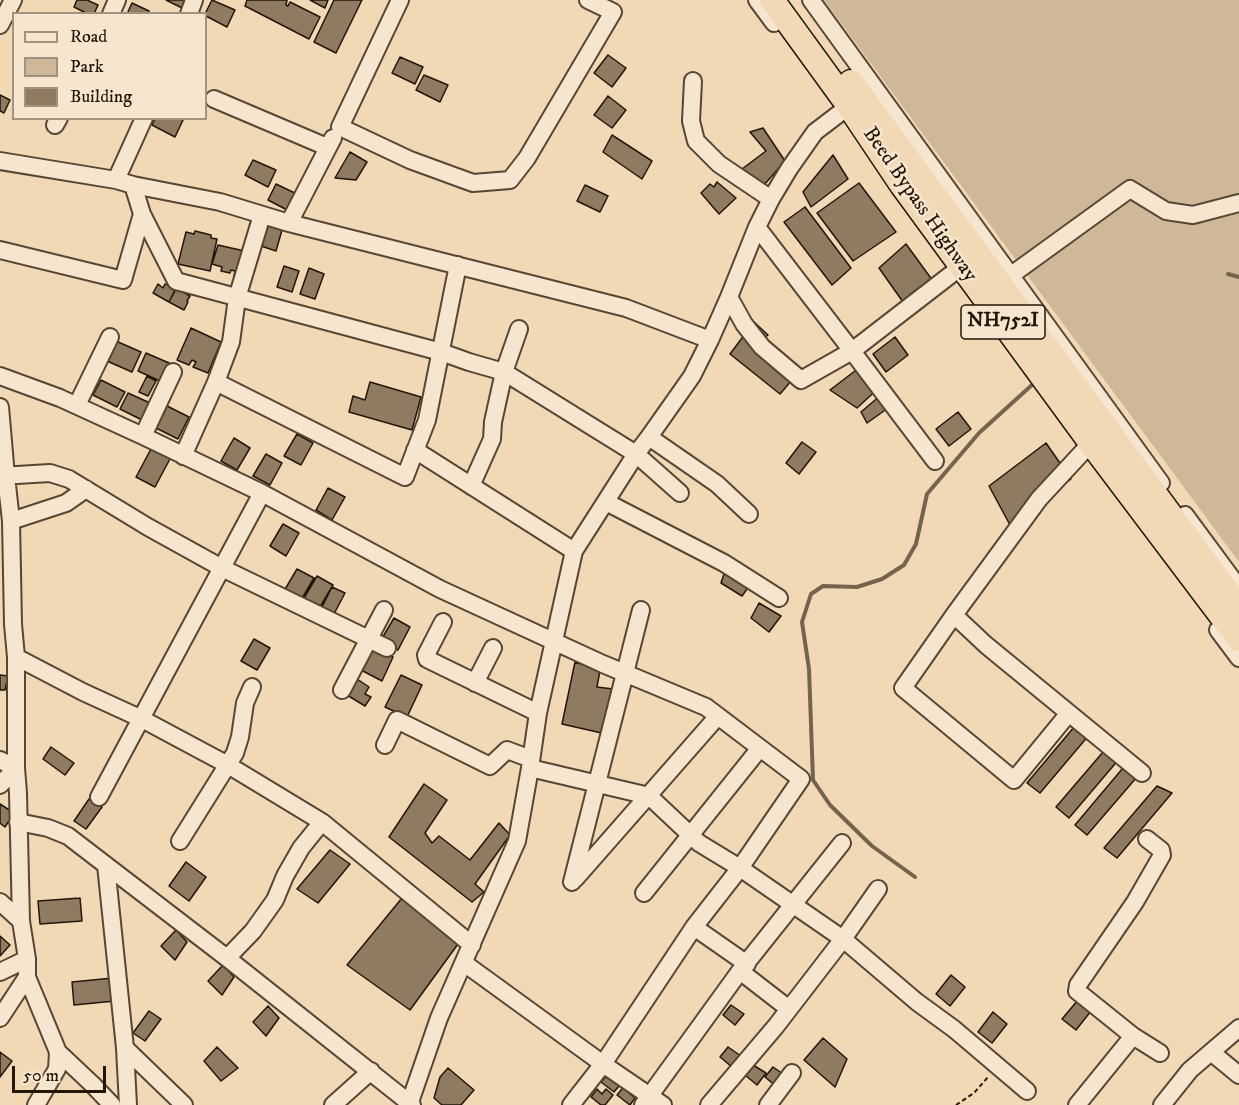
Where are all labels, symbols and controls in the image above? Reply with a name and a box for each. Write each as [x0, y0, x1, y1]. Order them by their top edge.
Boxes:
legend [12, 12, 207, 120]
text: Road [70, 26, 107, 48]
text: Park [70, 56, 104, 78]
text: Building [70, 86, 132, 108]
street label: Beed Bypass Highway [856, 123, 982, 287]
road number: NH752I [961, 305, 1045, 339]
scale bar [15, 1054, 110, 1092]
text: 50 m [23, 1065, 59, 1087]

